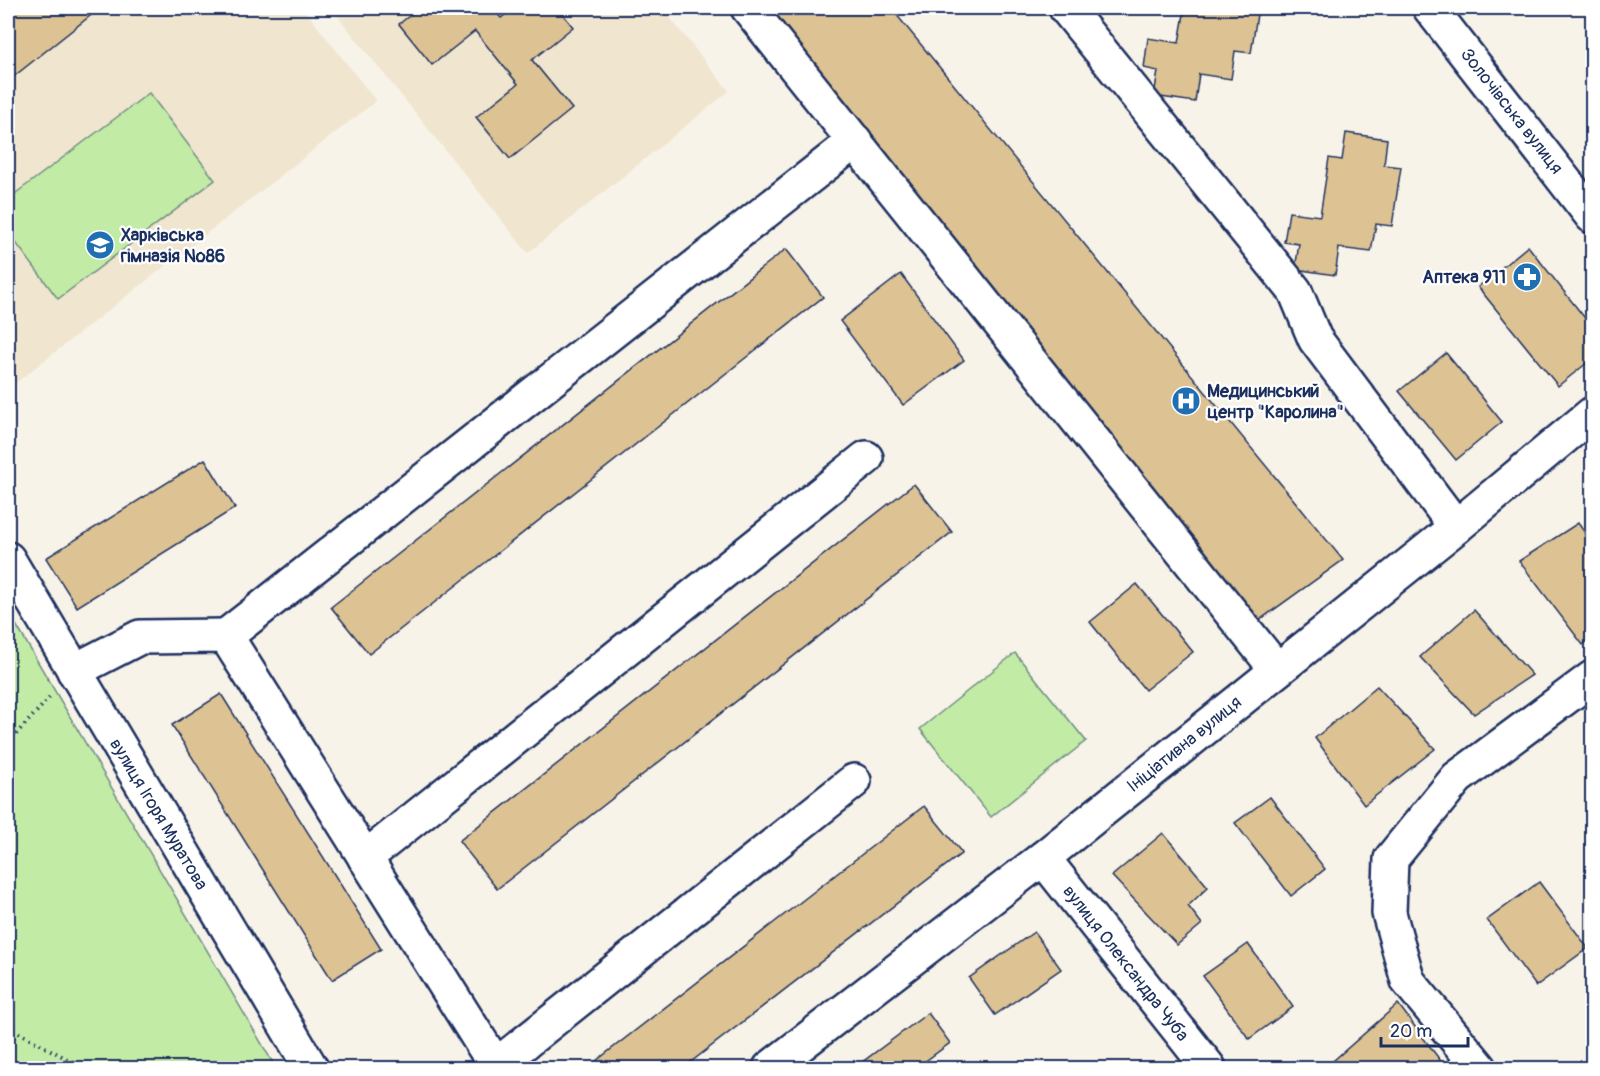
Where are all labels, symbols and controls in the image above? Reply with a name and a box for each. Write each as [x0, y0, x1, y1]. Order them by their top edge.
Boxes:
street label: Золочівська вулиця [1455, 44, 1568, 179]
place label: Харківська гімназія №86 [120, 224, 225, 268]
school or university icon: Харківська гімназія №86 [84, 229, 116, 261]
pharmacy icon: Аптека 911 [1511, 261, 1543, 293]
place label: Аптека 911 [1422, 266, 1506, 289]
place label: Медицинський центр "Каролина" [1207, 380, 1344, 424]
hospital icon: Медицинський центр "Каролина" [1170, 385, 1202, 417]
street label: Ініціативна вулиця [1122, 691, 1246, 798]
street label: вулиця Ігоря Муратова [104, 734, 213, 894]
street label: вулиця Олександра Чуба [1057, 881, 1194, 1046]
scale bar [1381, 1010, 1468, 1048]
text: 20 m [1390, 1020, 1432, 1043]

